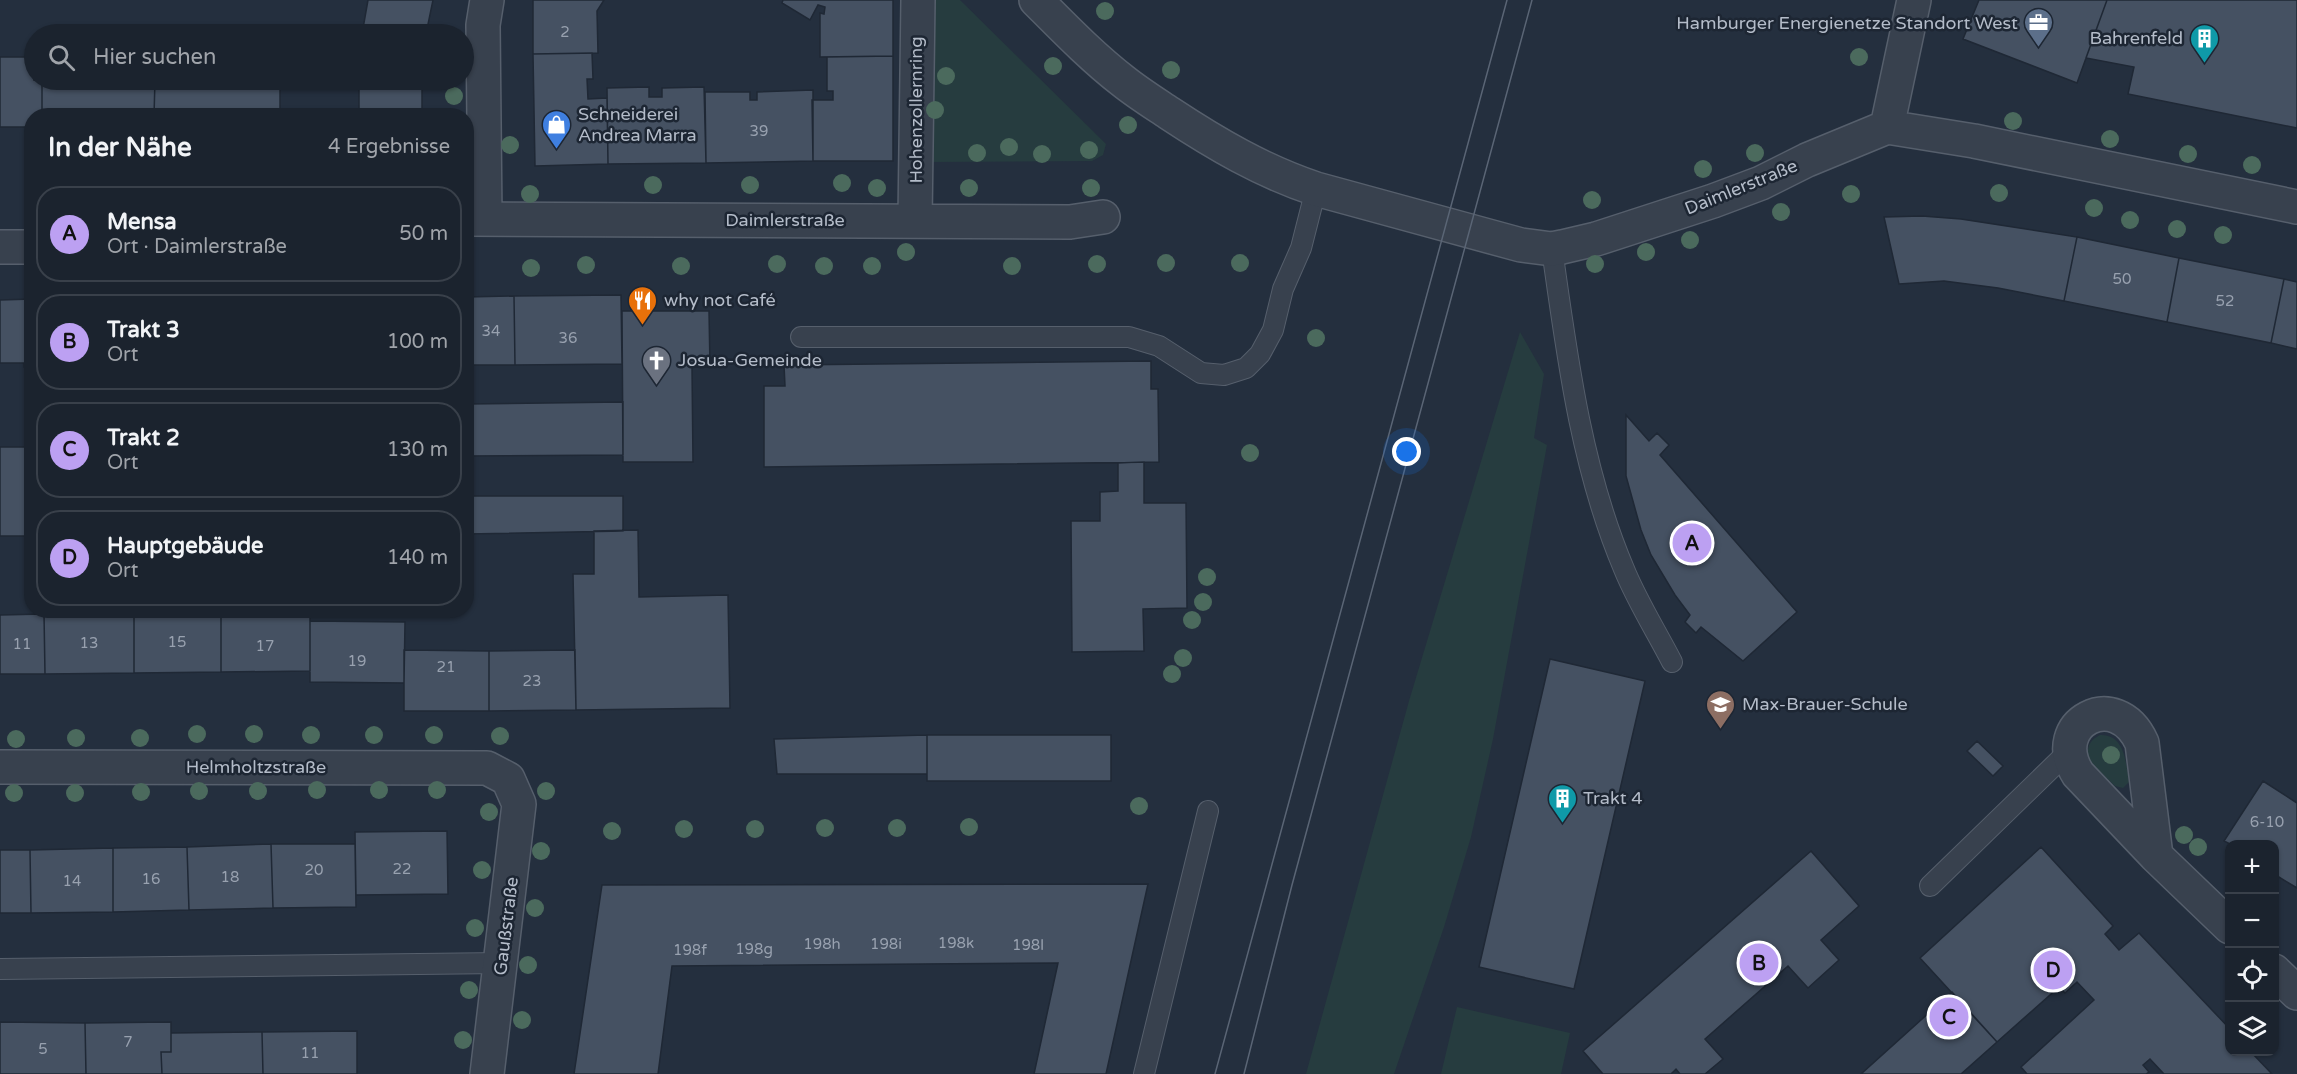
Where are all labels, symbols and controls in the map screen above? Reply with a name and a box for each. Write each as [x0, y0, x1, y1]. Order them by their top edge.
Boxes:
office icon: Hamburger Energienetze Standort West [2023, 7, 2055, 49]
place label: Hamburger Energienetze Standort West [1676, 12, 2018, 34]
building icon: Bahrenfeld [2188, 22, 2220, 64]
house number: 2 [560, 23, 570, 41]
search box [24, 24, 474, 90]
place label: Bahrenfeld [2090, 27, 2183, 49]
street label: Hohenzollernring [905, 36, 927, 184]
icon: search [45, 41, 78, 74]
text: Hier suchen [93, 44, 216, 70]
place label: Schneiderei Andrea Marra [578, 103, 697, 146]
shop icon: Schneiderei Andrea Marra [541, 108, 573, 150]
house number: 39 [750, 122, 768, 140]
text: In der Nähe [48, 132, 192, 163]
text: 4 Ergebnisse [328, 135, 450, 159]
street label: Daimlerstraße [1681, 154, 1801, 220]
text: Mensa [107, 209, 177, 235]
street label: Daimlerstraße [725, 209, 845, 231]
text: A [62, 222, 77, 246]
text: 50 m [399, 222, 448, 246]
text: Ort · Daimlerstraße [107, 235, 287, 259]
house number: 50 [2113, 270, 2131, 288]
restaurant icon: why not Café [627, 284, 659, 326]
place label: why not Café [664, 289, 776, 311]
house number: 52 [2216, 292, 2234, 310]
text: Trakt 3 [107, 317, 180, 343]
house number: 34 [482, 322, 500, 340]
house number: 36 [559, 329, 577, 347]
text: B [63, 330, 76, 354]
text: 100 m [387, 330, 448, 354]
text: Ort [107, 343, 138, 367]
church icon: Josua-Gemeinde [641, 344, 673, 386]
place label: Josua-Gemeinde [678, 349, 822, 371]
text: Trakt 2 [107, 425, 180, 451]
your location [1392, 437, 1421, 466]
text: C [63, 438, 76, 462]
text: 130 m [387, 438, 448, 462]
text: Ort [107, 451, 138, 475]
pin: A [1672, 520, 1712, 566]
text: Hauptgebäude [107, 533, 264, 559]
text: D [62, 546, 77, 570]
text: 140 m [387, 546, 448, 570]
text: Ort [107, 559, 138, 583]
house number: 15 [168, 633, 186, 651]
house number: 13 [80, 634, 98, 652]
house number: 11 [13, 635, 31, 653]
house number: 17 [256, 637, 274, 655]
house number: 19 [348, 652, 366, 670]
house number: 21 [437, 658, 455, 676]
house number: 23 [523, 672, 541, 690]
school or university icon: Max-Brauer-Schule [1705, 688, 1737, 730]
place label: Max-Brauer-Schule [1742, 693, 1908, 715]
street label: Helmholtzstraße [186, 756, 326, 778]
building icon: Trakt 4 [1546, 782, 1578, 824]
place label: Trakt 4 [1583, 787, 1643, 809]
house number: 6-10 [2250, 813, 2284, 831]
map controls [2225, 840, 2279, 1056]
button: + [2225, 840, 2279, 894]
house number: 22 [393, 860, 411, 878]
house number: 20 [305, 861, 323, 879]
house number: 18 [221, 868, 239, 886]
house number: 16 [142, 870, 160, 888]
house number: 14 [63, 872, 81, 890]
street label: Gaußstraße [489, 875, 523, 977]
button: − [2225, 894, 2279, 948]
house number: 198k [938, 934, 974, 952]
house number: 198h [803, 935, 841, 953]
house number: 198i [870, 935, 902, 953]
house number: 198l [1012, 936, 1044, 954]
house number: 198g [735, 940, 773, 958]
pin: B [1740, 940, 1778, 986]
house number: 198f [673, 941, 707, 959]
pin: D [2034, 948, 2072, 992]
button: locate [2225, 948, 2279, 1002]
pin: C [1930, 994, 1968, 1040]
button: layers [2225, 1002, 2279, 1056]
house number: 7 [123, 1033, 133, 1051]
house number: 5 [38, 1040, 48, 1058]
house number: 11 [301, 1044, 319, 1062]

